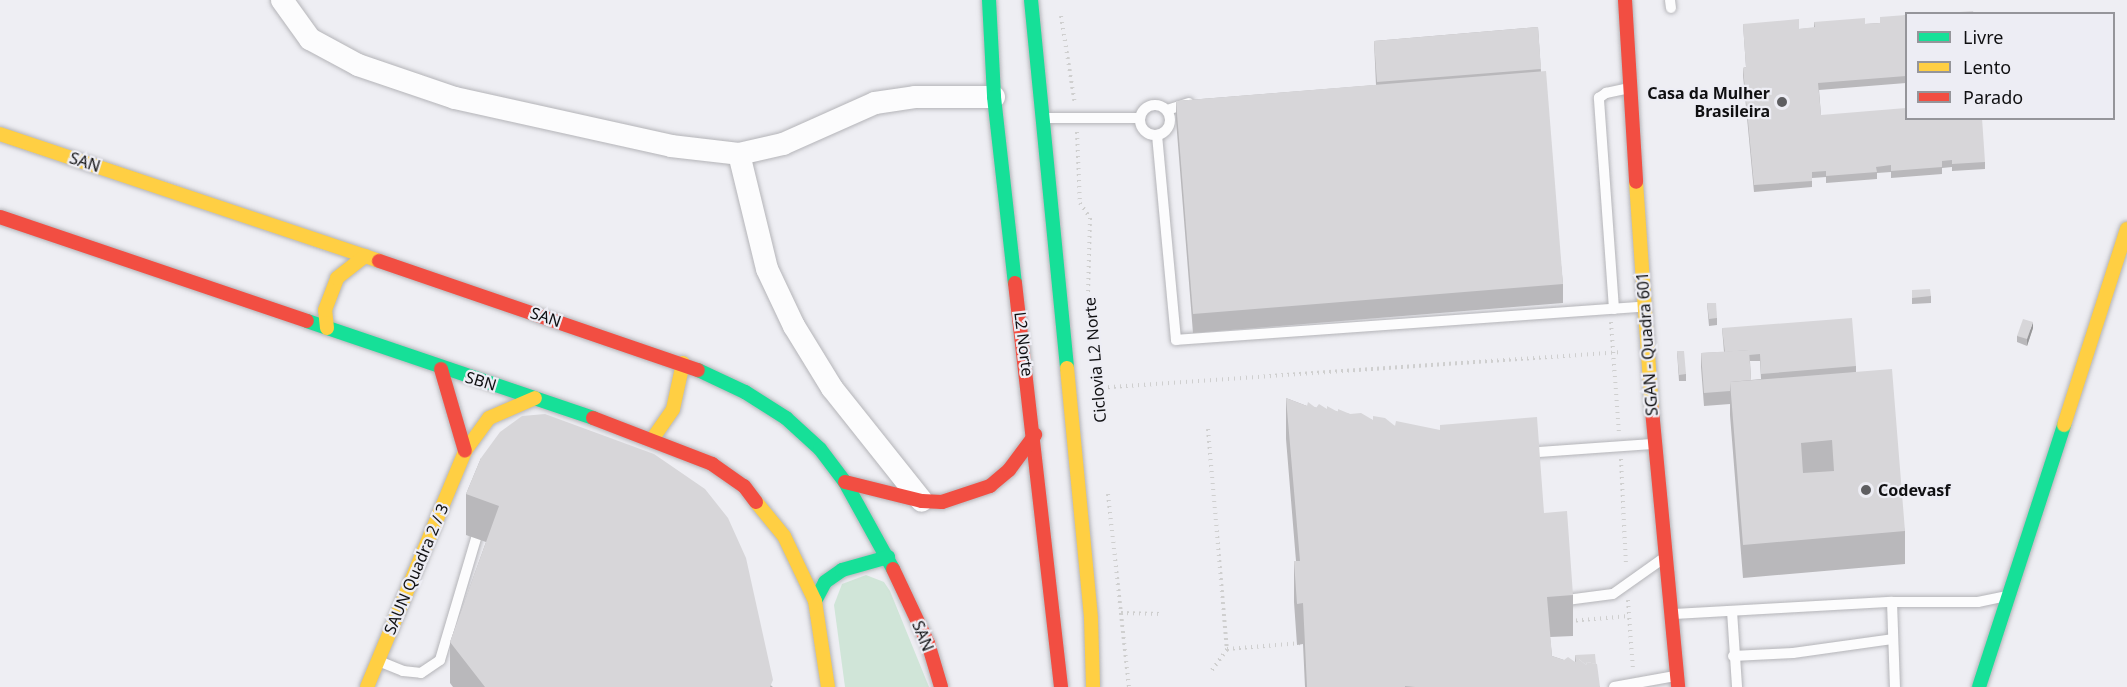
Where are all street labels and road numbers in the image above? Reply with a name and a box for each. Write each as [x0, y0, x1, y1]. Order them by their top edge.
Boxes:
street label: SAN [67, 148, 103, 176]
street label: SGAN - Quadra 601 [1632, 271, 1662, 417]
street label: Ciclovia L2 Norte [1080, 297, 1110, 423]
street label: SAN [528, 303, 564, 331]
street label: L2 Norte [1011, 311, 1037, 377]
street label: SBN [463, 367, 499, 395]
street label: SAUN Quadra 2 / 3 [380, 501, 452, 637]
street label: SAN [908, 618, 938, 654]

